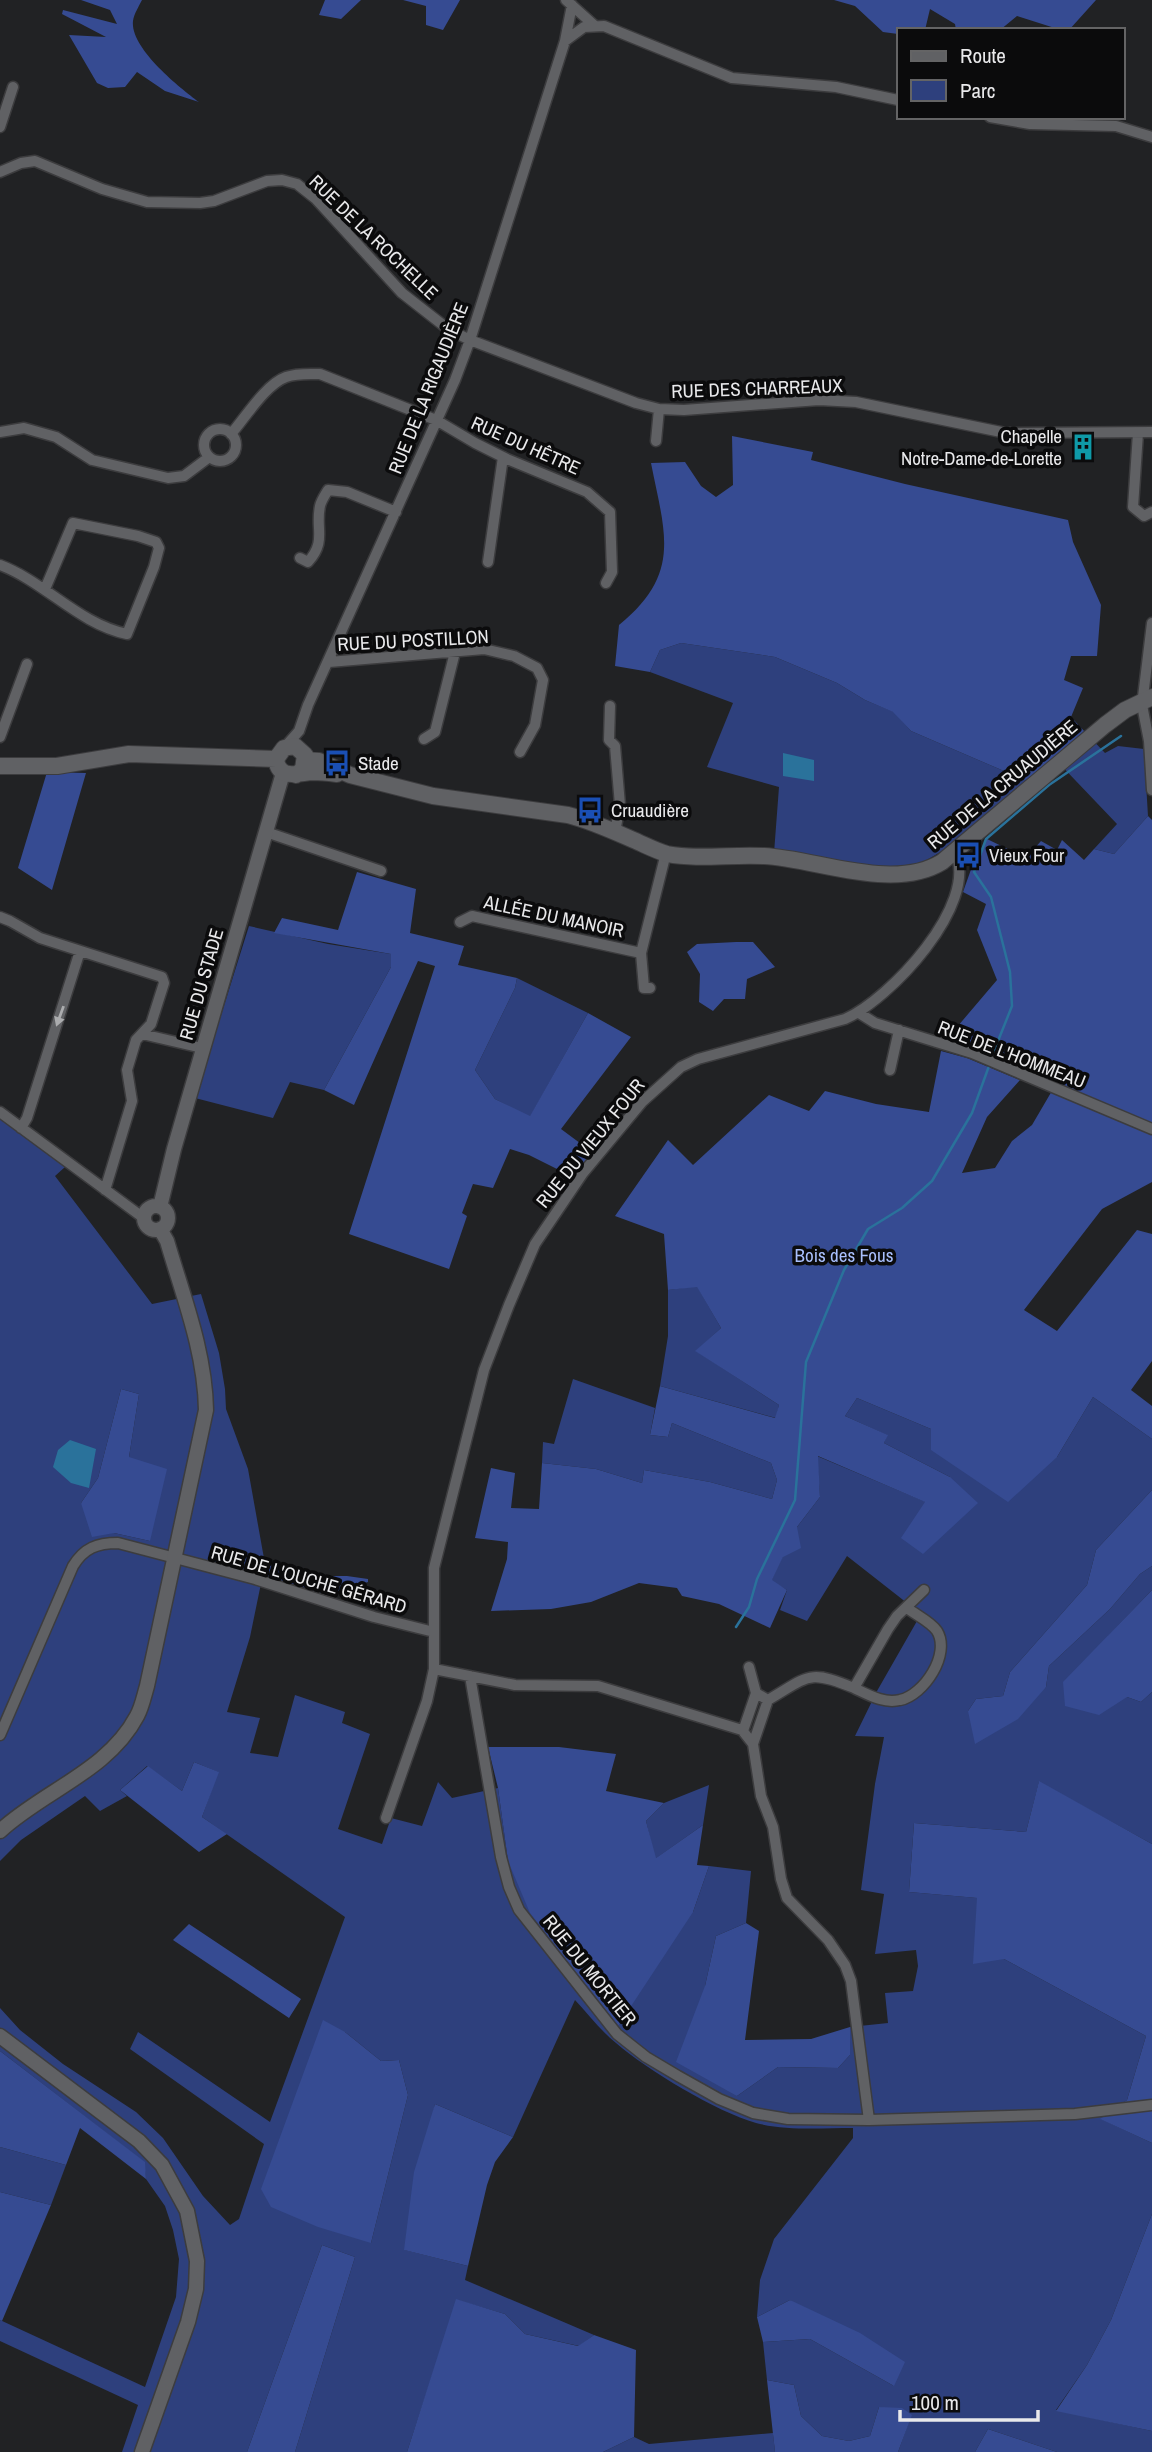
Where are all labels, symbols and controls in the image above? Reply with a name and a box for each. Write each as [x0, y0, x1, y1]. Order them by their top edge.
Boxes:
legend [897, 28, 1124, 119]
text: Route [960, 41, 1006, 70]
text: Parc [960, 76, 995, 105]
street label: RUE DE LA ROCHELLE [304, 169, 444, 305]
street label: RUE DE LA RIGAUDIÈRE [382, 298, 474, 478]
street label: RUE DES CHARREAUX [671, 372, 844, 404]
street label: RUE DU HÊTRE [467, 409, 585, 481]
place label: Chapelle Notre-Dame-de-Lorette [901, 423, 1062, 471]
building icon: Chapelle Notre-Dame-de-Lorette [1068, 432, 1098, 462]
street label: RUE DU POSTILLON [337, 623, 489, 657]
street label: RUE DE LA CRUAUDIÈRE [921, 713, 1083, 855]
bus stop icon: Stade [322, 748, 352, 778]
place label: Stade [358, 750, 399, 776]
bus stop icon: Cruaudière [575, 795, 605, 825]
place label: Cruaudière [611, 797, 689, 823]
bus stop icon: Vieux Four [953, 840, 983, 870]
place label: Vieux Four [989, 842, 1065, 868]
street label: ALLÉE DU MANOIR [481, 888, 626, 943]
street label: RUE DU STADE [173, 925, 229, 1043]
one-way arrow [54, 1006, 65, 1027]
street label: RUE DE L'HOMMEAU [934, 1014, 1090, 1094]
street label: RUE DU VIEUX FOUR [530, 1073, 650, 1213]
park label: Bois des Fous [795, 1242, 894, 1268]
street label: RUE DE L'OUCHE GÉRARD [208, 1539, 410, 1619]
street label: RUE DU MORTIER [537, 1909, 643, 2031]
scale bar [900, 2378, 1038, 2422]
text: 100 m [911, 2388, 959, 2417]

